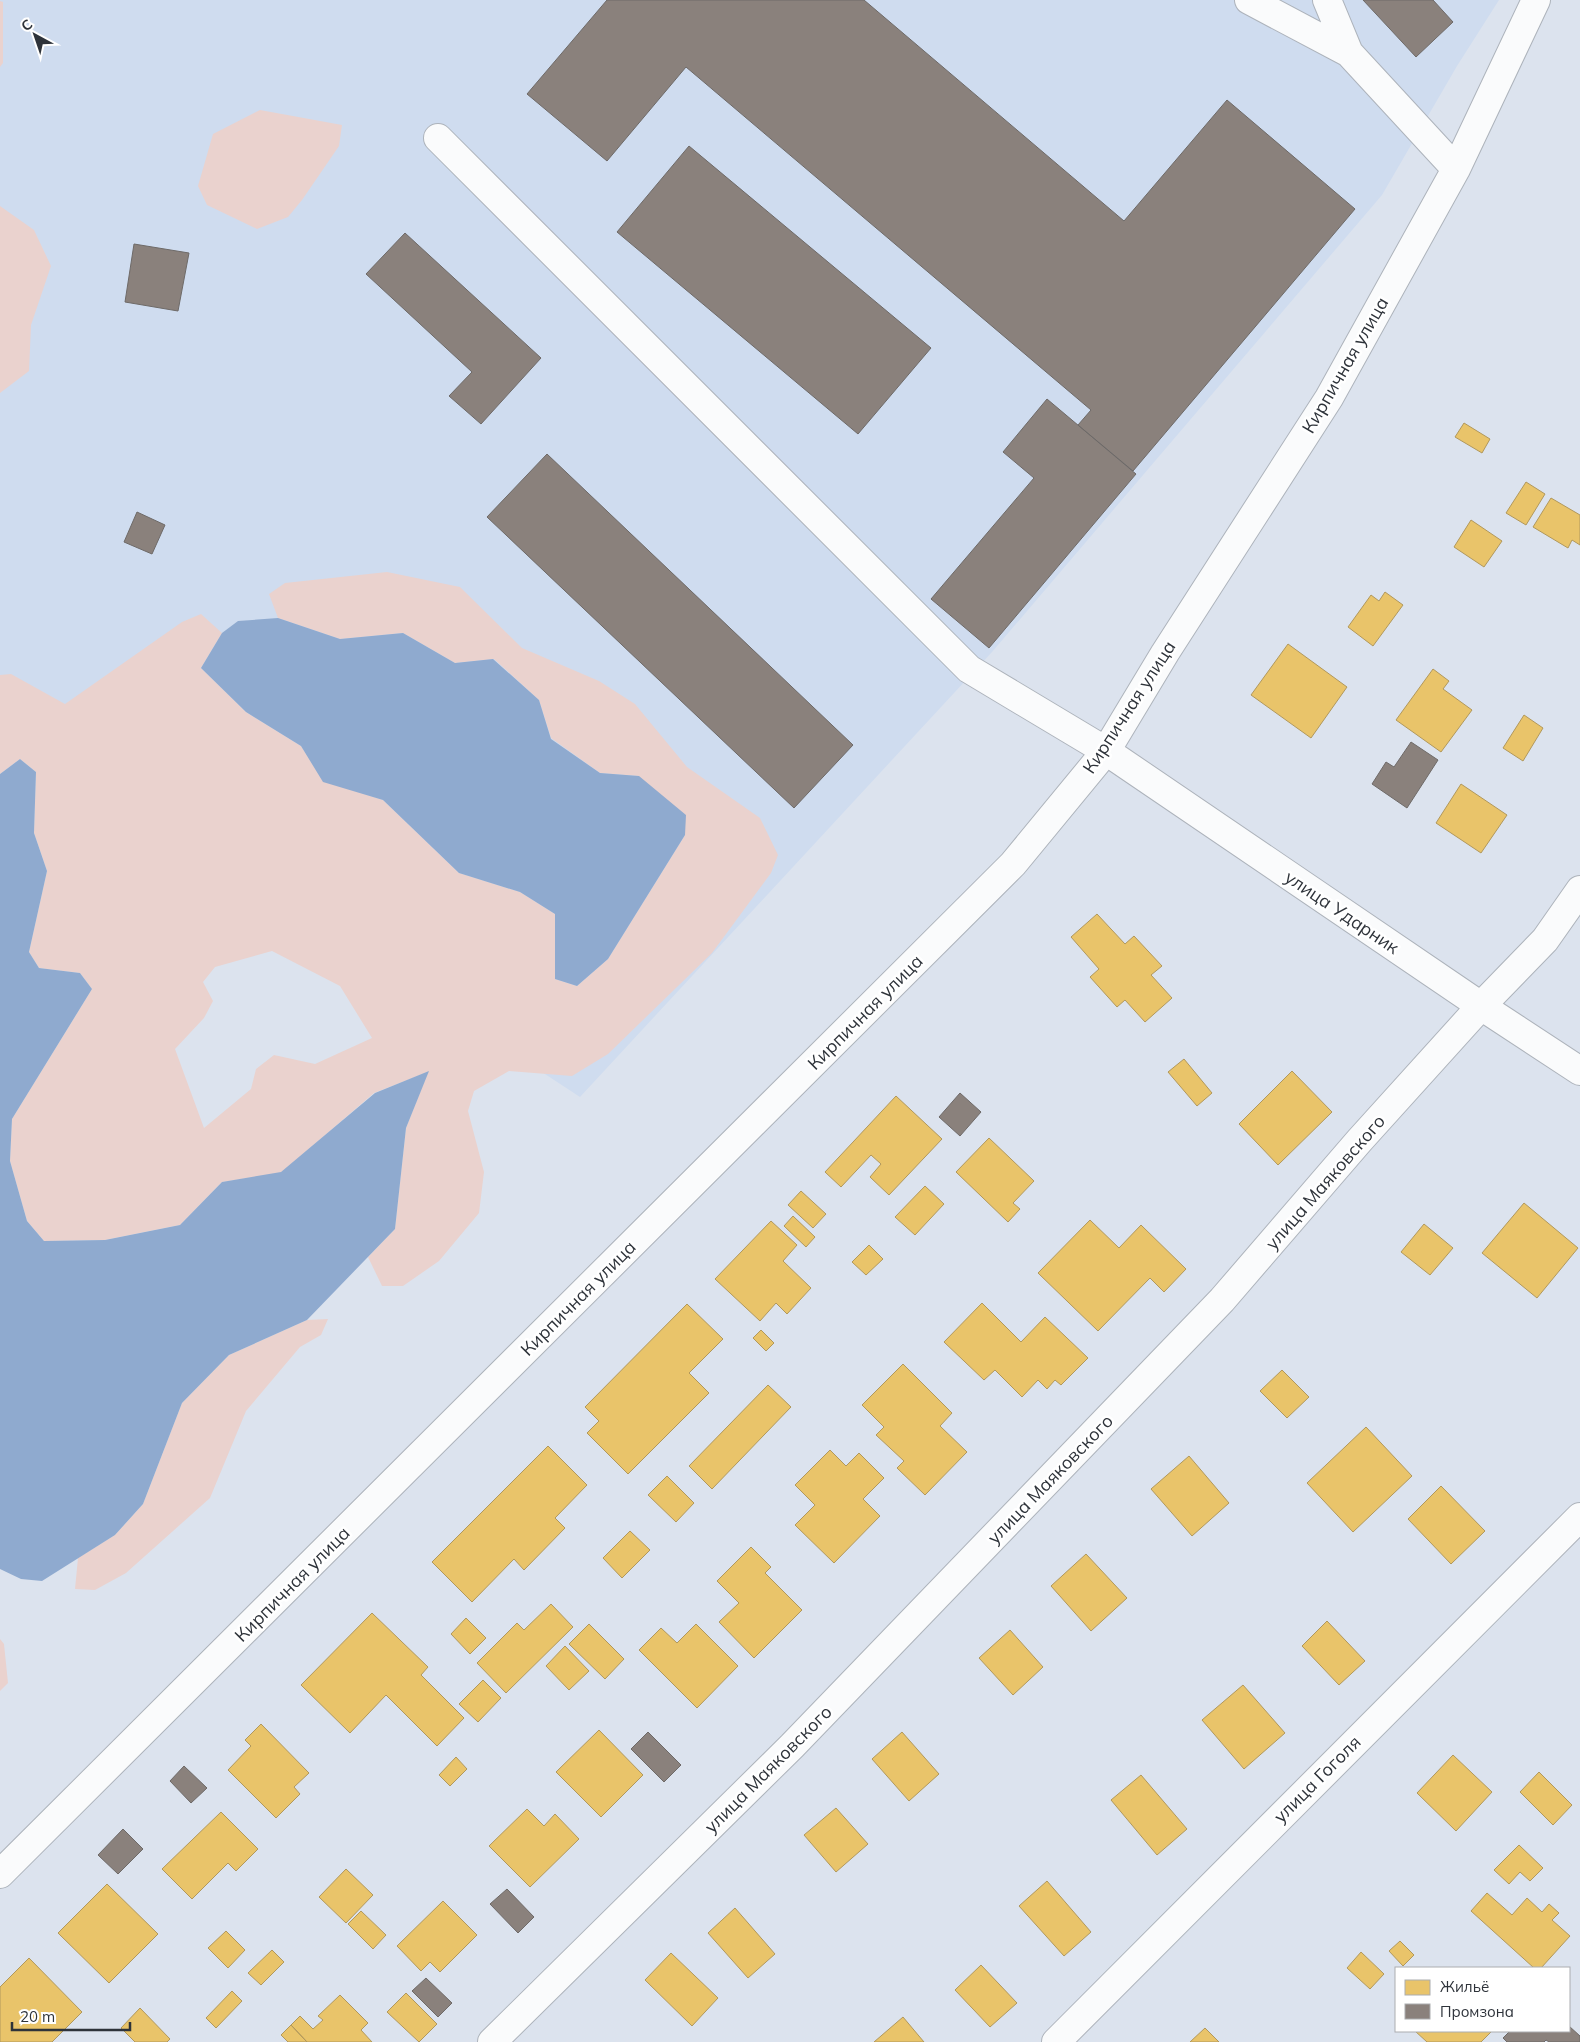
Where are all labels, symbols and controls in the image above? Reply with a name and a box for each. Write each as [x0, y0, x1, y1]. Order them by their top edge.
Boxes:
north arrow [10, 10, 60, 60]
text: С [17, 15, 36, 35]
street label: Кирпичная улица [1297, 293, 1393, 437]
street label: Кирпичная улица [1077, 636, 1181, 778]
street label: улица Ударник [1280, 865, 1404, 959]
street label: Кирпичная улица [802, 949, 928, 1075]
street label: улица Маяковского [1260, 1110, 1390, 1254]
street label: Кирпичная улица [515, 1235, 641, 1361]
street label: улица Маяковского [982, 1409, 1118, 1549]
street label: Кирпичная улица [229, 1521, 355, 1647]
street label: улица Маяковского [699, 1700, 837, 1838]
street label: улица Гоголя [1268, 1730, 1366, 1828]
legend [1395, 1967, 1570, 2032]
text: Жильё [1440, 1977, 1489, 1996]
scale bar [12, 2000, 130, 2032]
text: Промзона [1440, 2002, 1514, 2021]
text: 20 m [20, 2007, 55, 2026]

